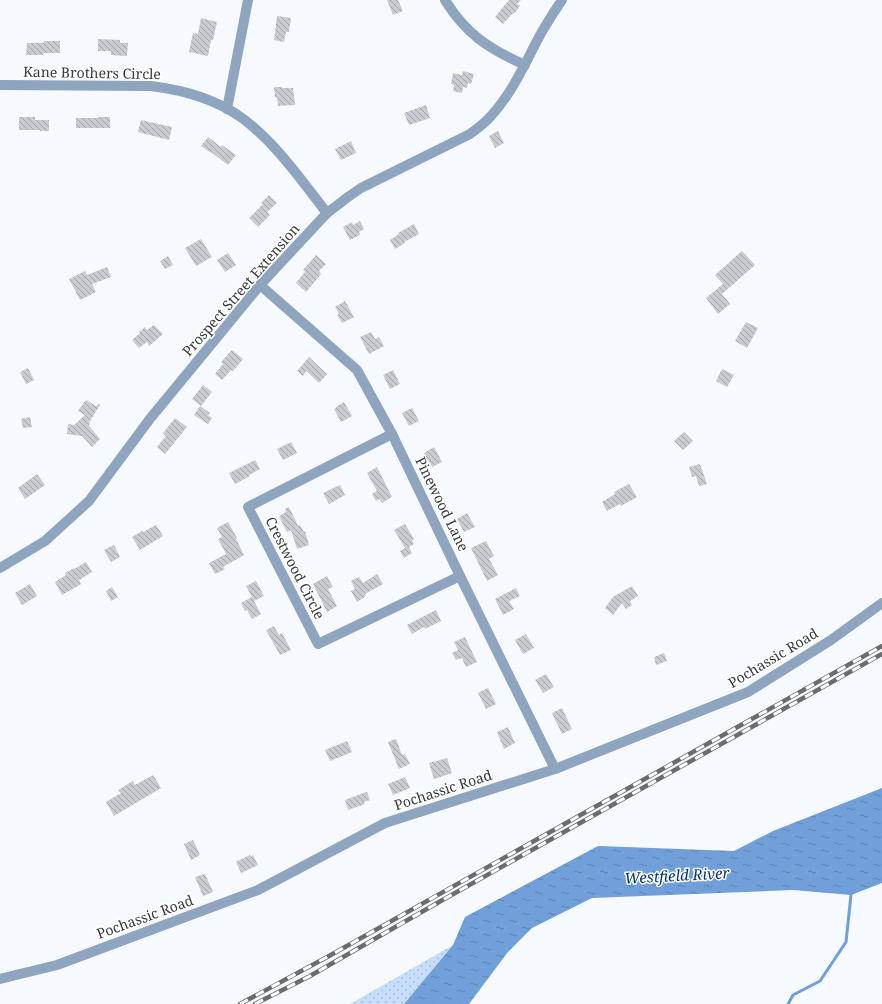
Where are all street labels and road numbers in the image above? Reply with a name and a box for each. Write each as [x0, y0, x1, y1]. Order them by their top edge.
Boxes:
street label: Kane Brothers Circle [23, 62, 161, 83]
street label: Prospect Street Extension [178, 219, 304, 360]
street label: Pinewood Lane [411, 453, 474, 554]
street label: Crestwood Circle [261, 513, 330, 622]
street label: Pochassic Road [724, 623, 822, 692]
street label: Pochassic Road [392, 765, 494, 814]
street label: Pochassic Road [94, 890, 196, 943]

